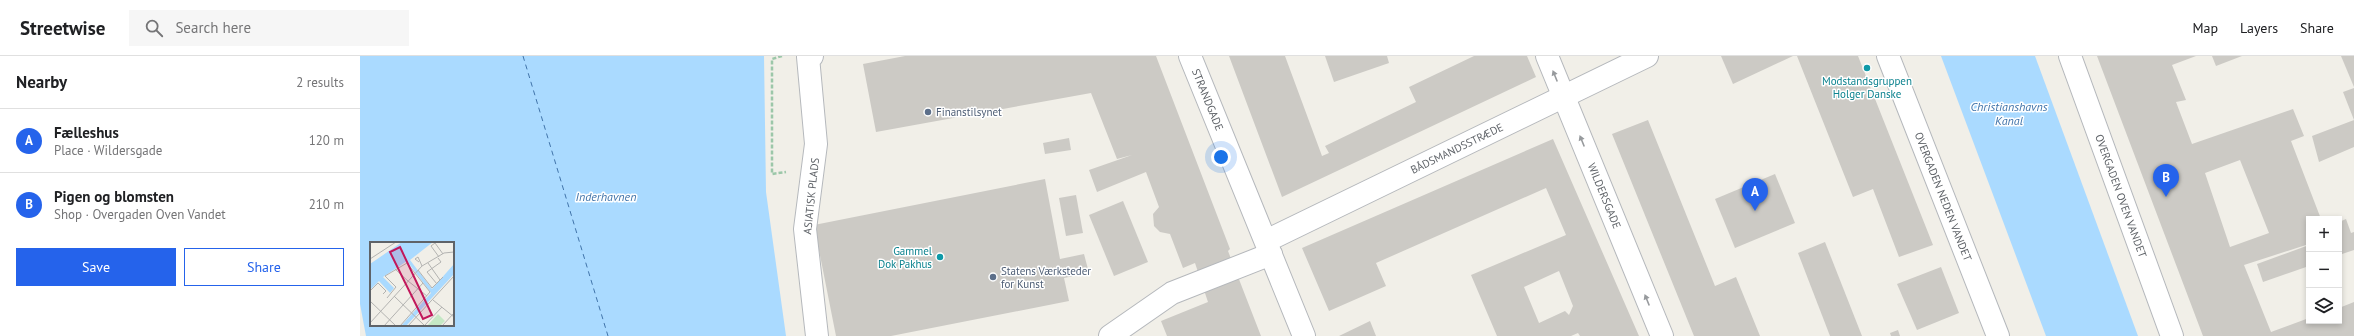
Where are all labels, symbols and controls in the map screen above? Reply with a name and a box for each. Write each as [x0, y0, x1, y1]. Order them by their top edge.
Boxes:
search box [129, 10, 409, 46]
text: Streetwise [20, 16, 105, 40]
icon: search [143, 17, 165, 39]
text: Search here [175, 18, 251, 37]
text: Map [2192, 19, 2218, 37]
text: Layers [2240, 19, 2278, 37]
text: Share [2300, 19, 2334, 37]
marker: Modstandsgruppen Holger Danske [1862, 63, 1872, 73]
street label: STRANDGADE [1189, 67, 1227, 133]
one-way arrow [1552, 69, 1558, 81]
text: Nearby [16, 71, 67, 93]
text: 2 results [296, 74, 344, 91]
place label: Modstandsgruppen Holger Danske [1822, 74, 1912, 101]
water label: Christianshavns Kanal [1970, 99, 2048, 128]
place label: Finanstilsynet [936, 105, 1002, 119]
marker: Finanstilsynet [923, 107, 933, 117]
street label: BÅDSMANDSSTRÆDE [1408, 120, 1505, 177]
text: Fælleshus [54, 123, 119, 142]
street label: OVERGADEN NEDEN VANDET [1912, 130, 1975, 263]
text: A [25, 132, 33, 149]
text: 120 m [309, 132, 344, 149]
street label: OVERGADEN OVEN VANDET [2092, 132, 2150, 260]
one-way arrow [1579, 135, 1585, 146]
text: Place · Wildersgade [54, 142, 162, 159]
your location [1211, 147, 1231, 167]
street label: ASIATISK PLADS [800, 157, 822, 235]
street label: WILDERSGADE [1585, 161, 1624, 231]
pin: B [2153, 164, 2179, 197]
pin: A [1742, 178, 1768, 211]
text: Pigen og blomsten [54, 187, 174, 206]
water label: Inderhavnen [576, 189, 636, 204]
text: B [25, 196, 33, 213]
text: 210 m [309, 196, 344, 213]
text: Shop · Overgaden Oven Vandet [54, 206, 226, 223]
map controls [2306, 216, 2342, 324]
button: + [2306, 216, 2342, 252]
inset map [370, 242, 454, 326]
place label: Gammel Dok Pakhus [878, 244, 933, 271]
button: Save [16, 248, 176, 286]
button: Share [184, 248, 344, 286]
marker: Gammel Dok Pakhus [935, 252, 945, 262]
button: − [2306, 252, 2342, 288]
place label: Statens Værksteder for Kunst [1001, 264, 1091, 291]
marker: Statens Værksteder for Kunst [988, 272, 998, 282]
button: layers [2306, 288, 2342, 324]
one-way arrow [1644, 293, 1650, 305]

